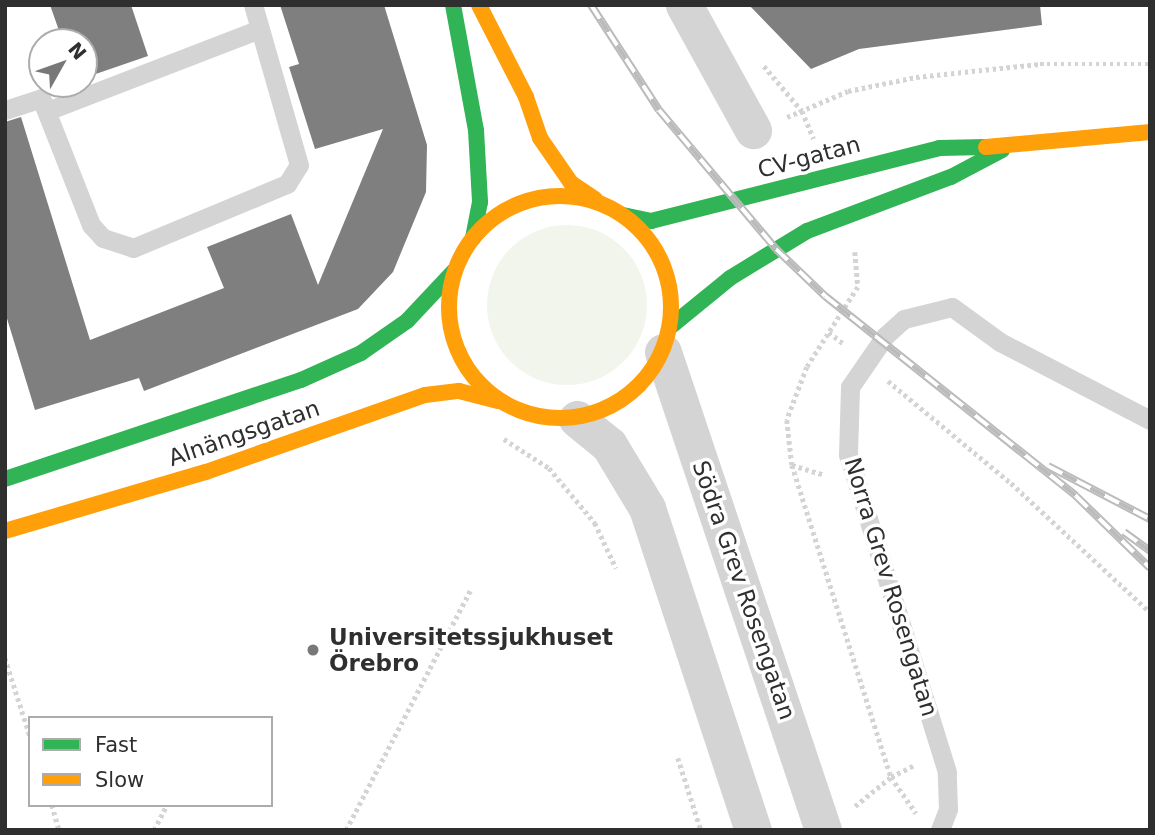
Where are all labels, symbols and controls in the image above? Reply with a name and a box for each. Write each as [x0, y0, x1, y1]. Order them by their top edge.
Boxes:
north arrow [28, 28, 98, 98]
text: N [64, 38, 91, 64]
street label: CV-gatan [755, 130, 863, 184]
street label: Alnängsgatan [165, 394, 323, 472]
street label: Norra Grev Rosengatan [838, 454, 944, 720]
street label: Södra Grev Rosengatan [687, 457, 801, 723]
place label: Universitetssjukhuset Örebro [329, 623, 613, 677]
marker: Universitetssjukhuset Örebro [303, 640, 323, 660]
legend [28, 716, 273, 807]
text: Fast [95, 733, 137, 757]
text: Slow [95, 768, 144, 792]

